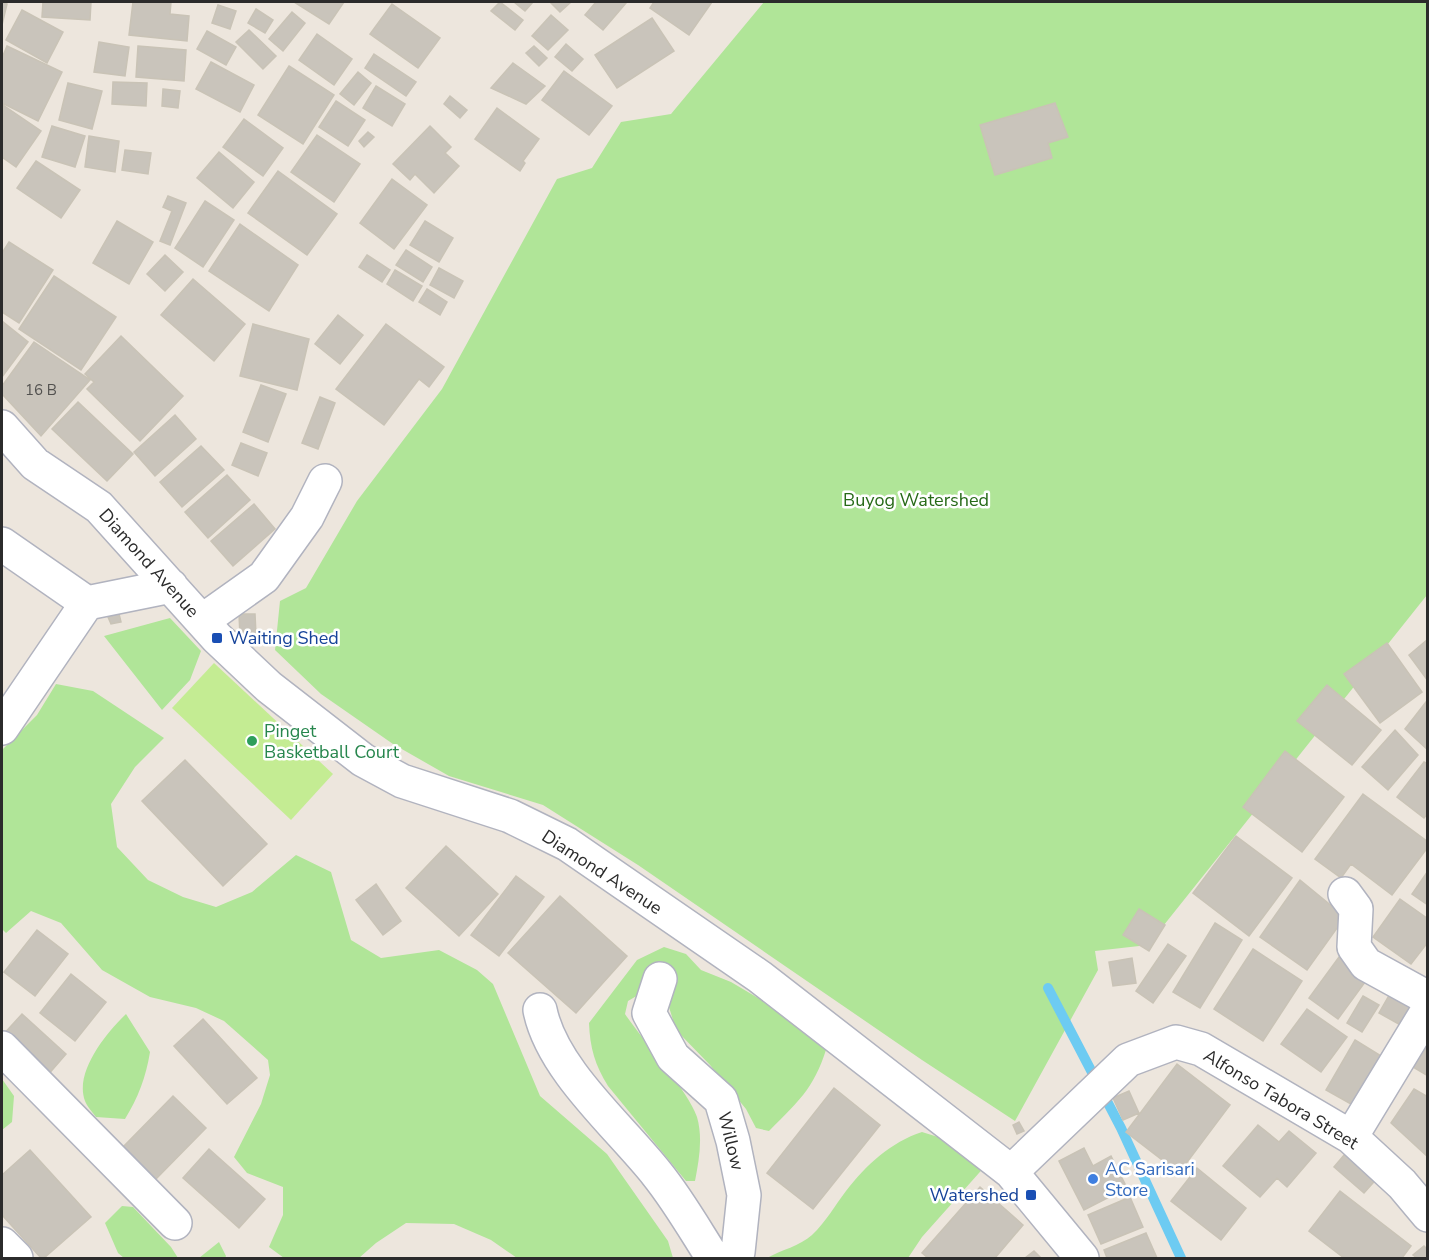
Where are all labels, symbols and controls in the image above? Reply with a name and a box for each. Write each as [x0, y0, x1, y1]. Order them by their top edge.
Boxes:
house number: 16 B [25, 380, 57, 400]
park label: Buyog Watershed [843, 488, 989, 512]
street label: Diamond Avenue [94, 503, 204, 623]
place label: Waiting Shed [229, 626, 339, 650]
marker: Waiting Shed [210, 631, 224, 645]
place label: Pinget Basketball Court [264, 719, 400, 764]
marker: Pinget Basketball Court [245, 734, 259, 748]
street label: Diamond Avenue [537, 824, 667, 920]
street label: Alfonso Tabora Street [1199, 1043, 1364, 1155]
street label: Willow [712, 1109, 750, 1173]
place label: AC Sarisari Store [1105, 1157, 1195, 1202]
marker: AC Sarisari Store [1086, 1172, 1100, 1186]
place label: Watershed [930, 1183, 1019, 1207]
marker: Watershed [1024, 1188, 1038, 1202]

